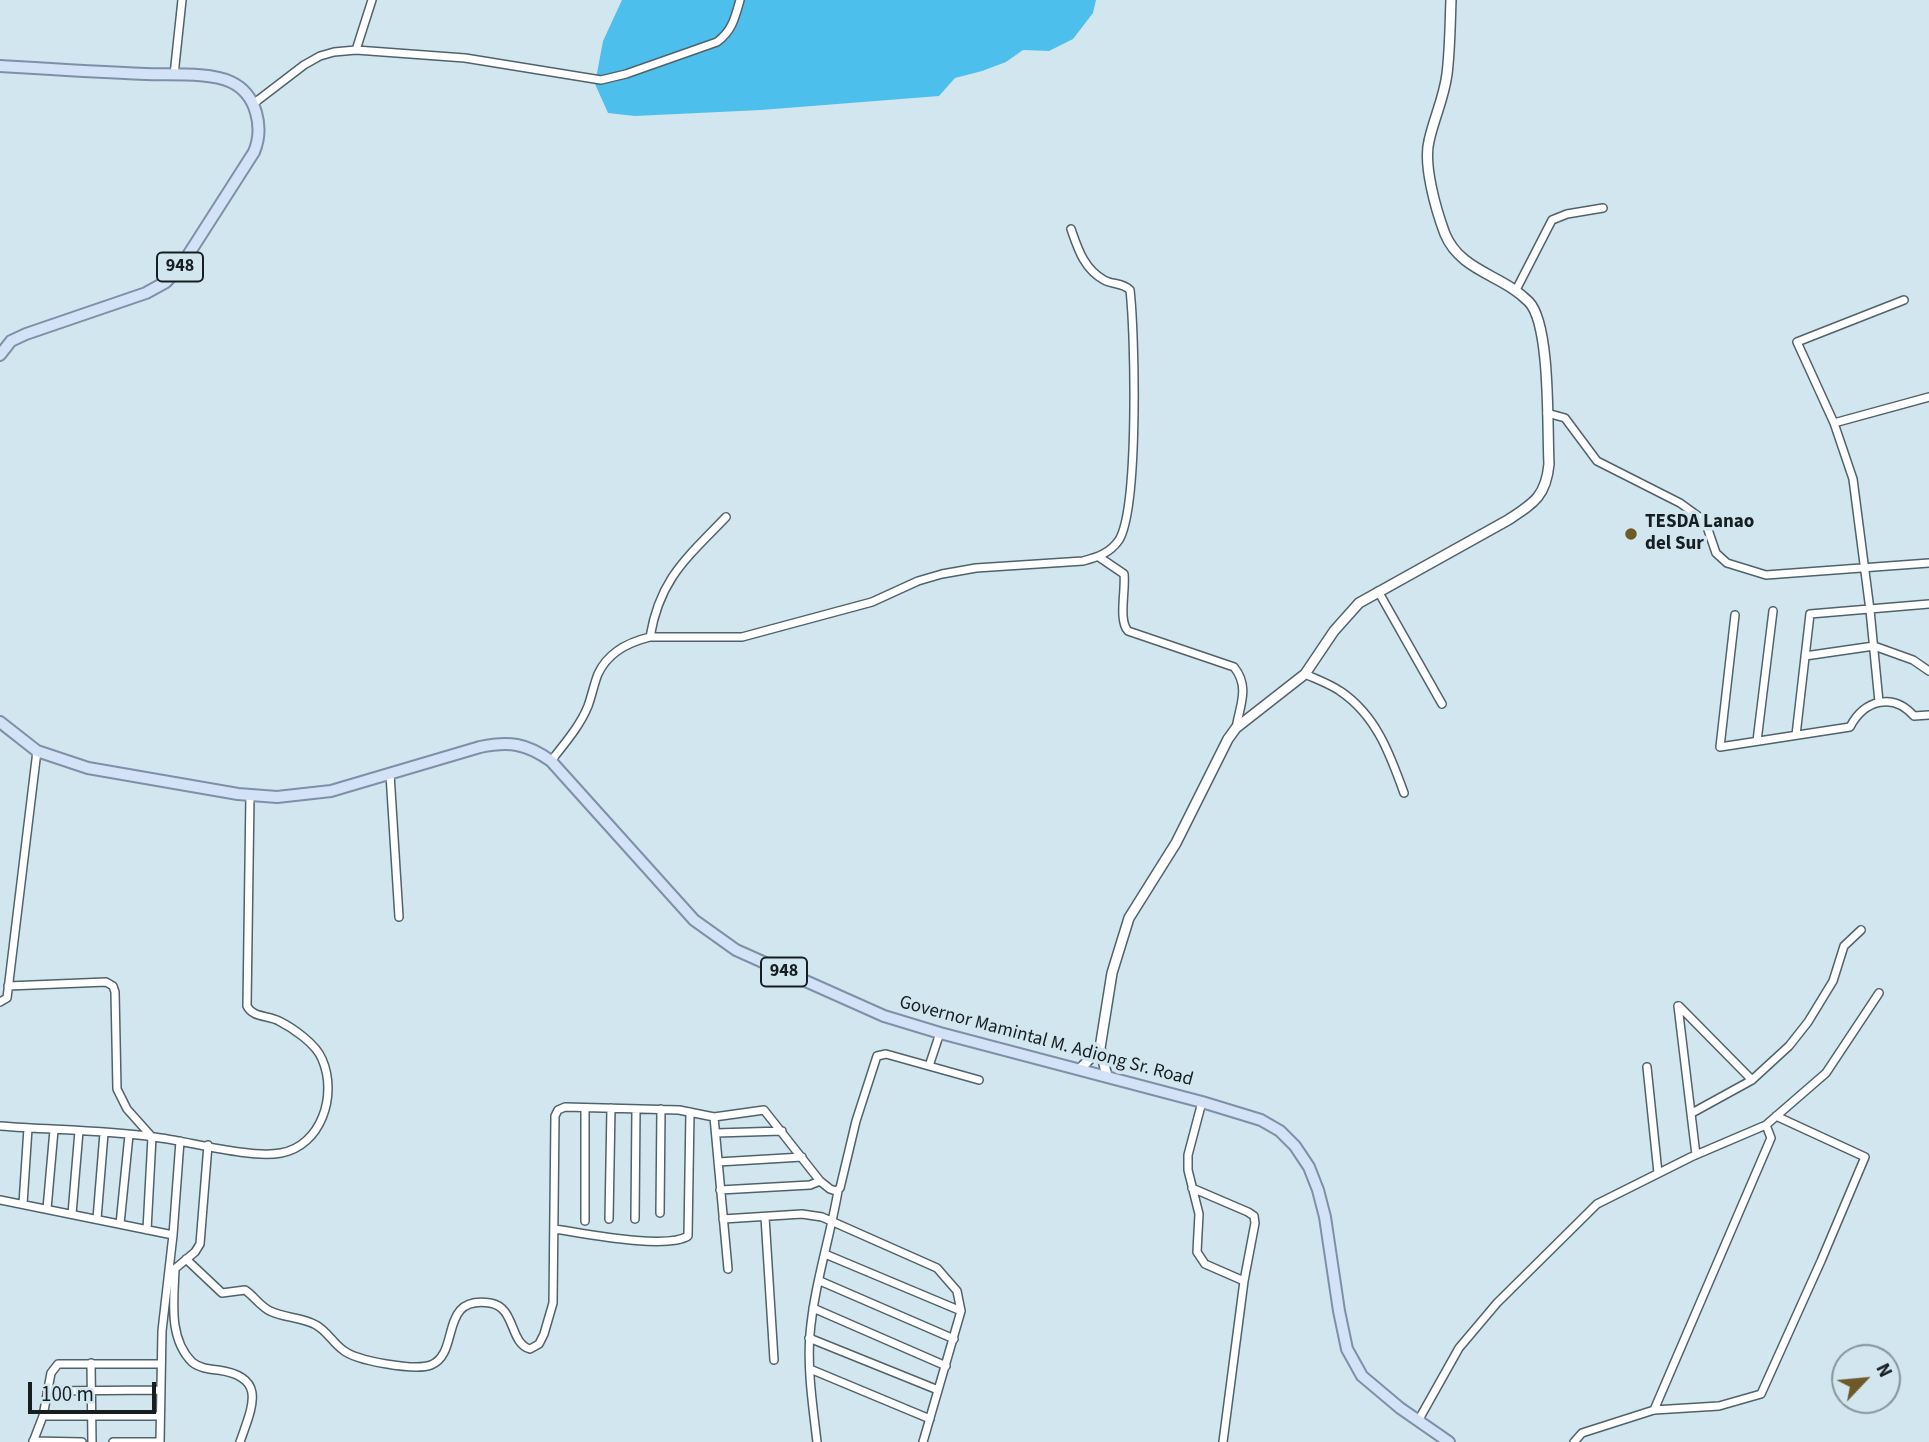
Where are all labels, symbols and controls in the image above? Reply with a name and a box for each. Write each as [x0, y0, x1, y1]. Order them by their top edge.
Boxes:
road number: 948 [157, 253, 203, 282]
place label: TESDA Lanao del Sur [1645, 512, 1754, 556]
marker: TESDA Lanao del Sur [1623, 526, 1639, 542]
road number: 948 [761, 958, 807, 987]
street label: Governor Mamintal M. Adiong Sr. Road [897, 992, 1195, 1092]
north arrow [1831, 1344, 1901, 1414]
text: N [1869, 1359, 1898, 1382]
scale bar [32, 1368, 159, 1412]
text: 100 m [41, 1379, 94, 1409]

